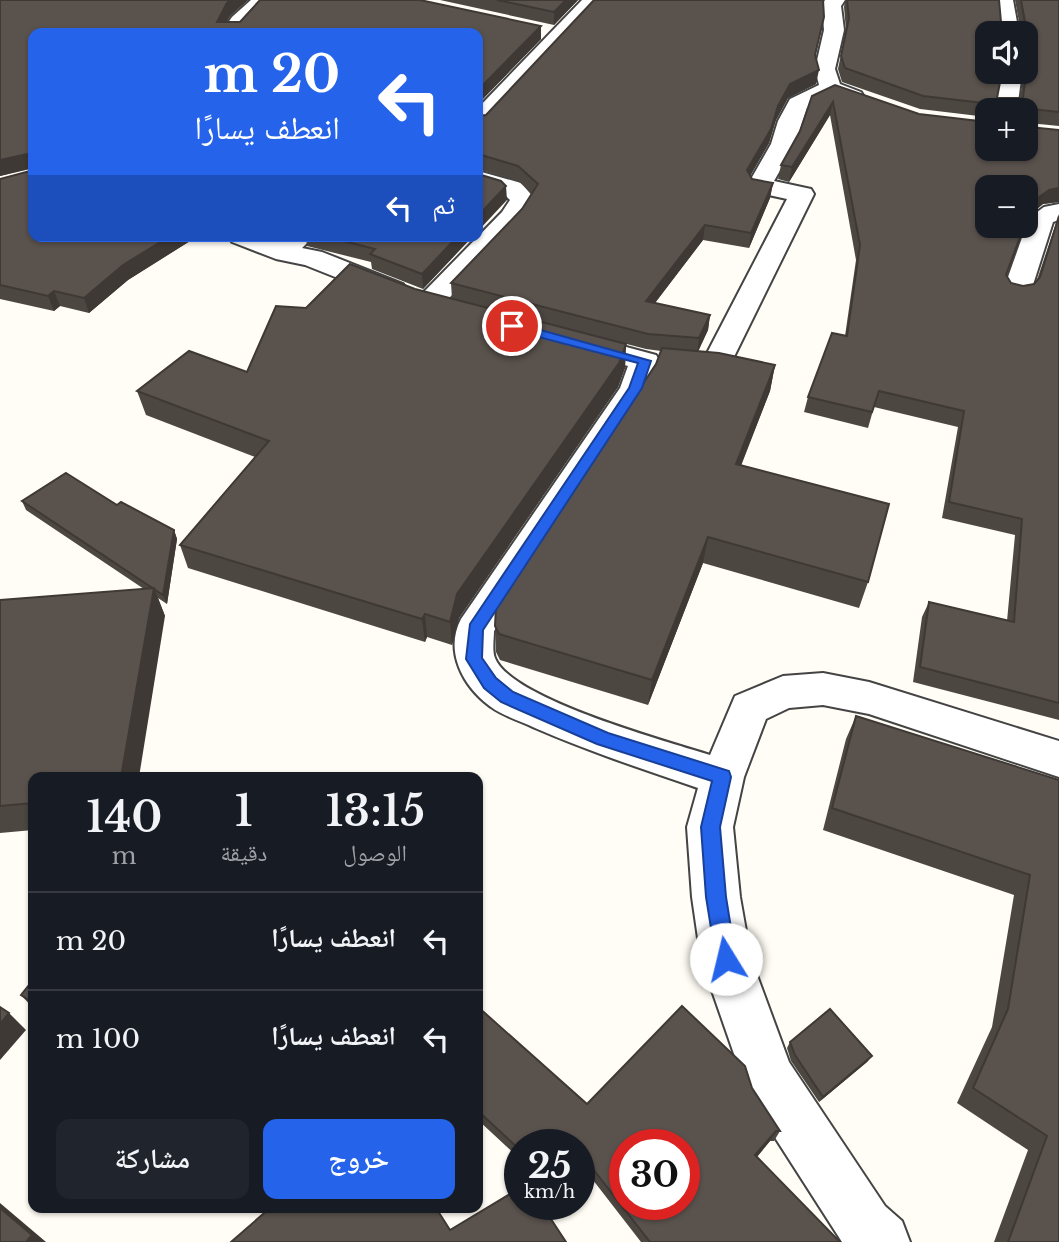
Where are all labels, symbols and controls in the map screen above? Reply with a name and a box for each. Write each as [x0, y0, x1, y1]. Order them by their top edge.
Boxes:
map controls [975, 21, 1038, 238]
button: sound [975, 21, 1038, 84]
text: 20 m [204, 44, 340, 105]
icon: left [364, 56, 455, 147]
button: + [975, 98, 1038, 161]
text: انعطف يسارًا [195, 108, 340, 148]
button: − [975, 175, 1038, 238]
icon: left [380, 189, 418, 227]
text: ثم [432, 189, 455, 221]
pin [482, 296, 542, 356]
icon: arrive [493, 307, 531, 345]
text: 1 [235, 785, 253, 837]
text: 13:15 [325, 785, 425, 837]
text: 140 [86, 791, 162, 843]
text: دقيقة [220, 839, 267, 867]
text: الوصول [343, 839, 407, 867]
text: m [112, 842, 137, 870]
text: انعطف يسارًا [271, 922, 396, 954]
icon: left [417, 922, 455, 960]
position arrow [689, 922, 763, 996]
text: 20 m [56, 925, 126, 957]
text: انعطف يسارًا [271, 1020, 396, 1052]
icon: left [417, 1020, 455, 1058]
text: 100 m [56, 1023, 140, 1055]
button: مشاركة [56, 1119, 249, 1199]
button: خروج [263, 1119, 455, 1199]
speed limit sign: 30 [609, 1129, 700, 1220]
text: 25 [528, 1144, 571, 1187]
text: km/h [524, 1181, 575, 1203]

